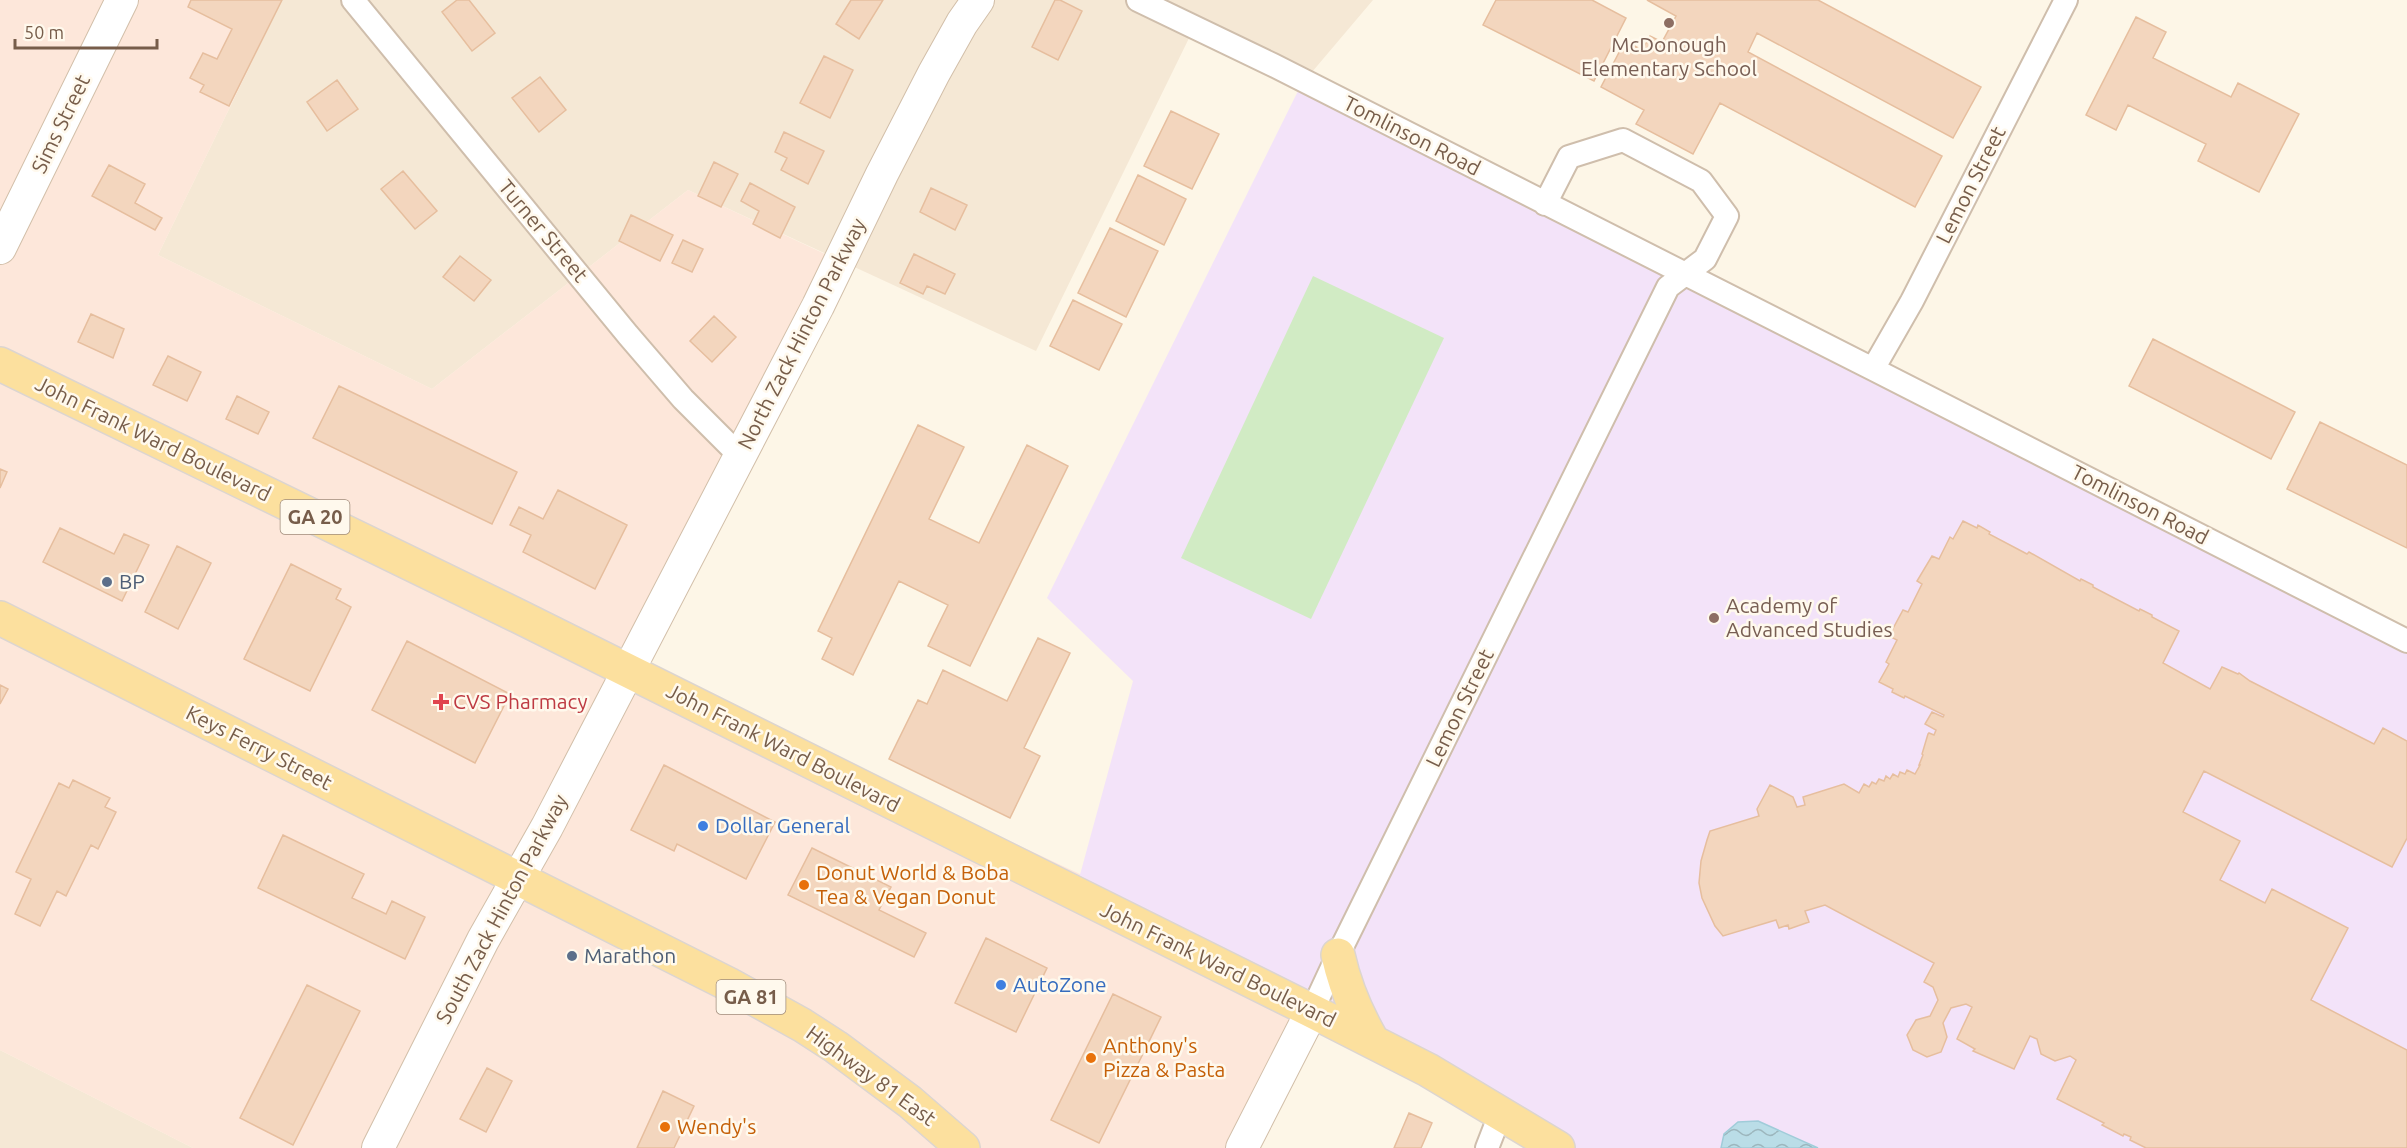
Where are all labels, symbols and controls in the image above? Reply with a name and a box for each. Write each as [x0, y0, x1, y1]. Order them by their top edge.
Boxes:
scale bar [15, 12, 158, 50]
marker: McDonough Elementary School [1662, 16, 1676, 30]
text: 50 m [24, 22, 64, 42]
place label: McDonough Elementary School [1581, 32, 1757, 80]
street label: Sims Street [26, 70, 94, 177]
street label: Tomlinson Road [1340, 90, 1485, 180]
street label: Lemon Street [1930, 122, 2010, 247]
street label: Turner Street [494, 174, 593, 286]
street label: North Zack Hinton Parkway [732, 214, 870, 453]
street label: John Frank Ward Boulevard [32, 371, 275, 506]
street label: Tomlinson Road [2068, 459, 2213, 549]
road number: GA 20 [280, 500, 350, 534]
place label: BP [119, 569, 145, 593]
marker: BP [100, 575, 114, 589]
place label: Academy of Advanced Studies [1726, 593, 1893, 641]
marker: Academy of Advanced Studies [1707, 611, 1721, 625]
street label: Lemon Street [1420, 645, 1498, 770]
street label: John Frank Ward Boulevard [663, 678, 904, 817]
place label: CVS Pharmacy [453, 689, 588, 713]
marker: CVS Pharmacy [434, 695, 448, 709]
street label: Keys Ferry Street [182, 700, 337, 794]
street label: South Zack Hinton Parkway [430, 790, 572, 1027]
place label: Dollar General [715, 813, 850, 837]
marker: Dollar General [696, 819, 710, 833]
place label: Donut World & Boba Tea & Vegan Donut [816, 860, 1009, 908]
marker: Donut World & Boba Tea & Vegan Donut [797, 878, 811, 892]
street label: John Frank Ward Boulevard [1097, 897, 1340, 1032]
place label: Marathon [584, 943, 676, 967]
marker: Marathon [565, 949, 579, 963]
place label: AutoZone [1013, 972, 1107, 996]
marker: AutoZone [994, 978, 1008, 992]
road number: GA 81 [716, 980, 786, 1014]
street label: Highway 81 East [802, 1020, 941, 1130]
place label: Anthony's Pizza & Pasta [1103, 1033, 1225, 1081]
marker: Anthony's Pizza & Pasta [1084, 1051, 1098, 1065]
place label: Wendy's [677, 1114, 756, 1138]
marker: Wendy's [658, 1120, 672, 1134]

